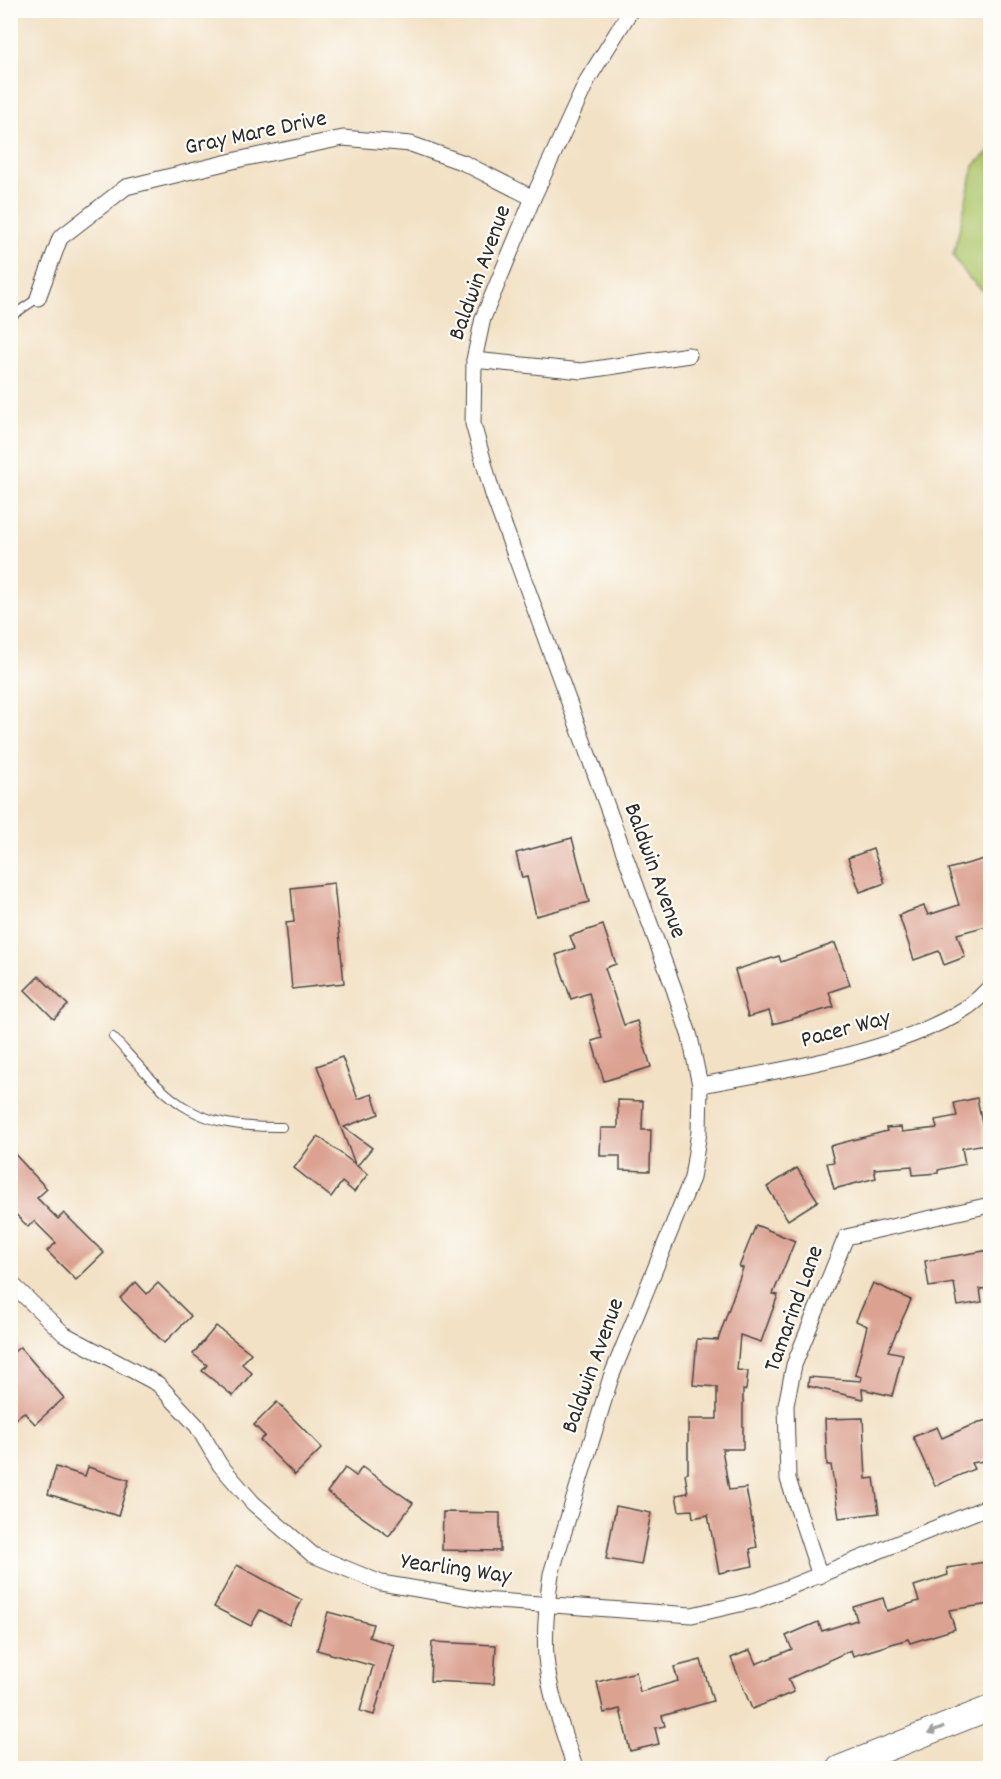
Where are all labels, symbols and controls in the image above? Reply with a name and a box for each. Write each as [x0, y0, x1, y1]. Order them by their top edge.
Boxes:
street label: Gray Mare Drive [182, 102, 330, 166]
street label: Baldwin Avenue [441, 201, 521, 345]
street label: Baldwin Avenue [614, 799, 694, 943]
street label: Pacer Way [797, 1001, 896, 1058]
street label: Tamarind Lane [756, 1241, 834, 1377]
street label: Baldwin Avenue [554, 1294, 634, 1438]
street label: Yearling Way [398, 1545, 515, 1595]
one-way arrow [927, 1726, 945, 1735]

